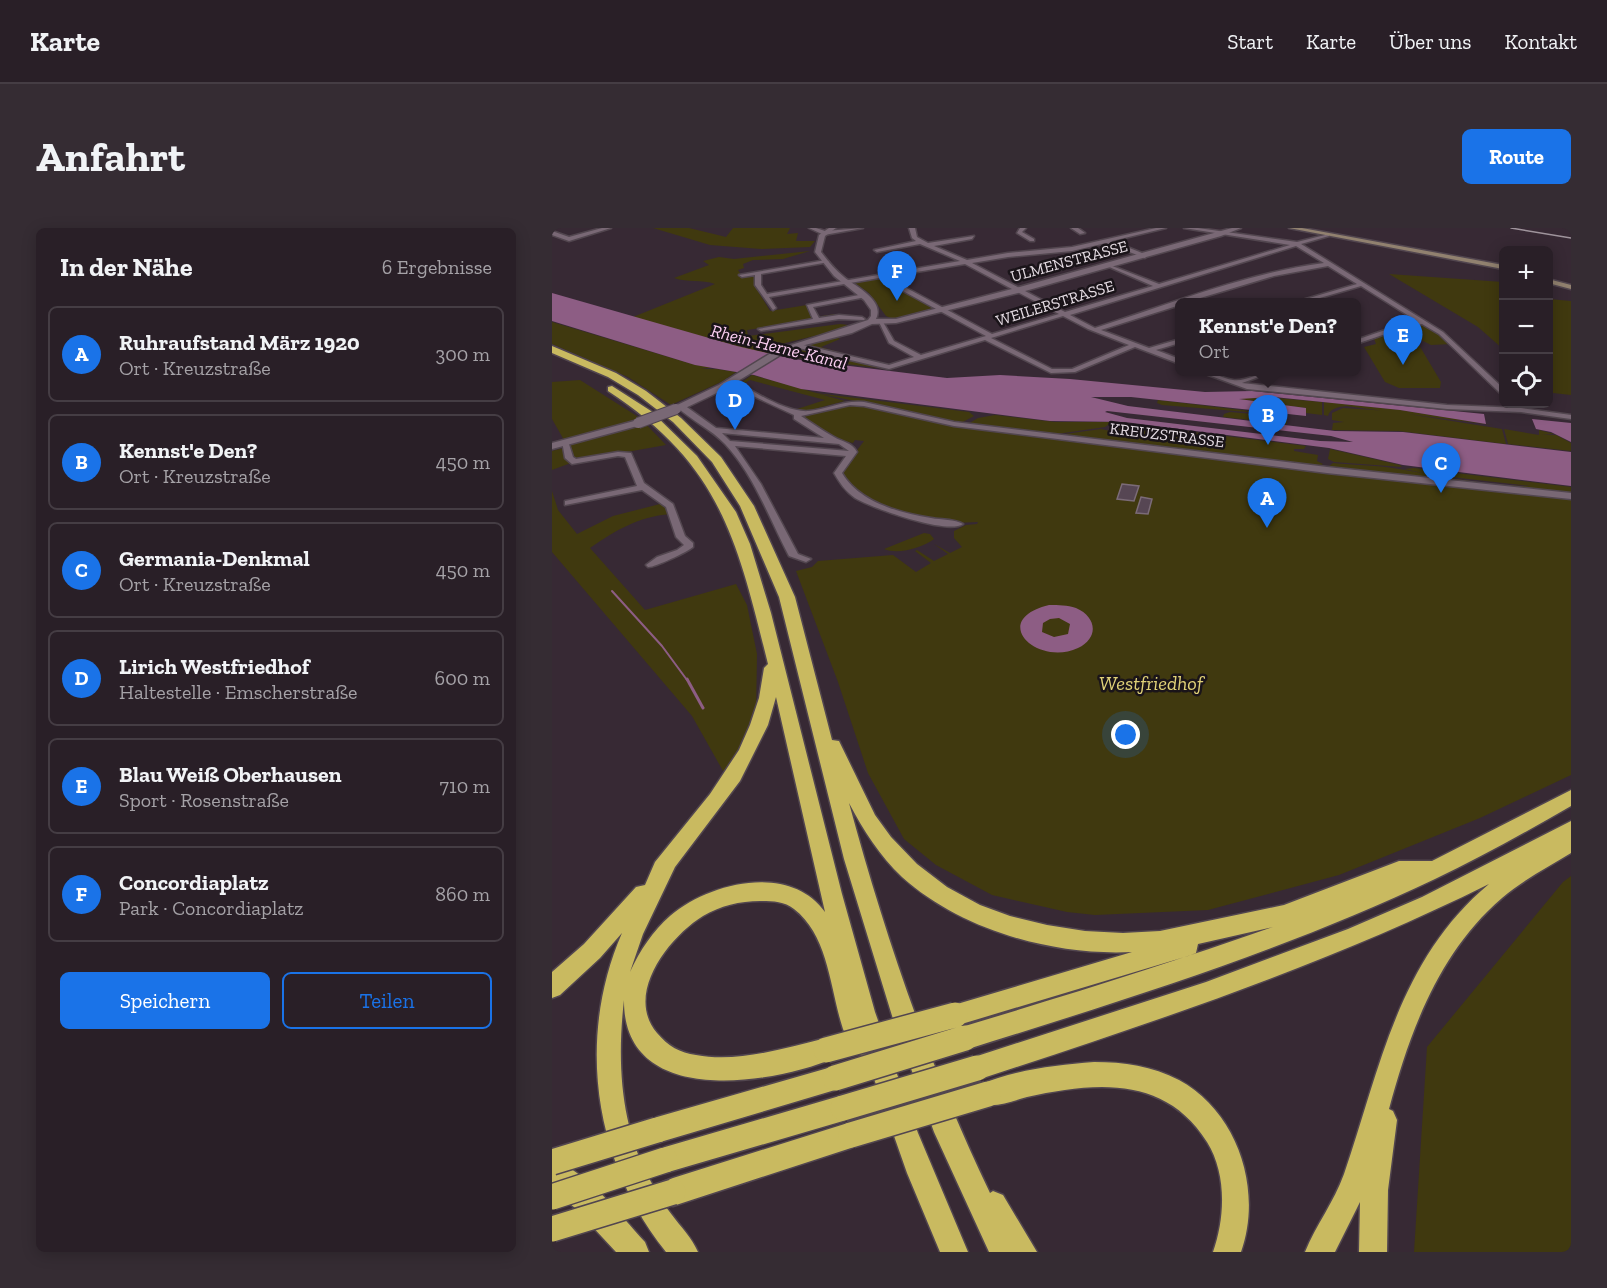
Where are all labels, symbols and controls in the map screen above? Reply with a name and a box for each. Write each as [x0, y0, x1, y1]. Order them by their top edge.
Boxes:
text: Karte [30, 25, 100, 58]
text: Start [1227, 29, 1273, 54]
text: Karte [1306, 29, 1356, 54]
text: Über uns [1389, 29, 1471, 54]
text: Kontakt [1504, 29, 1577, 54]
button: Route [1462, 129, 1571, 184]
text: Anfahrt [36, 131, 185, 182]
street label: ULMENSTRASSE [1008, 236, 1130, 286]
map controls [1499, 246, 1553, 408]
button: + [1499, 246, 1553, 300]
text: In der Nähe [60, 251, 192, 283]
pin: F [878, 251, 916, 301]
text: 6 Ergebnisse [382, 255, 492, 279]
street label: WEILERSTRASSE [994, 276, 1116, 330]
popup [1175, 298, 1361, 376]
button: − [1499, 300, 1553, 354]
text: Kennst'e Den? [1199, 312, 1337, 339]
pin: E [1384, 316, 1422, 365]
water label: Rhein-Herne-Kanal [708, 319, 850, 375]
text: Ruhraufstand März 1920 [119, 329, 360, 356]
text: Ort [1199, 339, 1229, 363]
text: A [75, 342, 88, 366]
text: 300 m [435, 342, 490, 366]
button: locate [1499, 354, 1553, 408]
text: Ort · Kreuzstraße [119, 356, 271, 380]
pin: D [716, 380, 754, 430]
pin: B [1248, 396, 1288, 445]
street label: KREUZSTRASSE [1109, 419, 1225, 451]
text: Kennst'e Den? [119, 437, 257, 464]
pin: C [1422, 444, 1460, 493]
text: B [75, 450, 88, 474]
text: 450 m [436, 450, 490, 474]
text: Ort · Kreuzstraße [119, 464, 271, 488]
pin: A [1248, 478, 1286, 528]
text: Germania-Denkmal [119, 545, 310, 572]
text: C [75, 558, 88, 582]
text: 450 m [436, 558, 490, 582]
text: Ort · Kreuzstraße [119, 572, 271, 596]
text: Lirich Westfriedhof [119, 653, 309, 680]
text: D [75, 666, 88, 690]
text: 600 m [435, 666, 490, 690]
park label: Westfriedhof [1099, 671, 1206, 695]
text: Haltestelle · Emscherstraße [119, 680, 357, 704]
your location [1111, 720, 1140, 749]
text: Blau Weiß Oberhausen [119, 761, 342, 788]
text: E [76, 774, 87, 798]
text: 710 m [440, 774, 490, 798]
text: Sport · Rosenstraße [119, 788, 289, 812]
text: Concordiaplatz [119, 869, 269, 896]
text: F [76, 882, 87, 906]
text: 860 m [435, 882, 490, 906]
text: Park · Concordiaplatz [119, 896, 304, 920]
button: Speichern [60, 972, 270, 1029]
button: Teilen [282, 972, 492, 1029]

